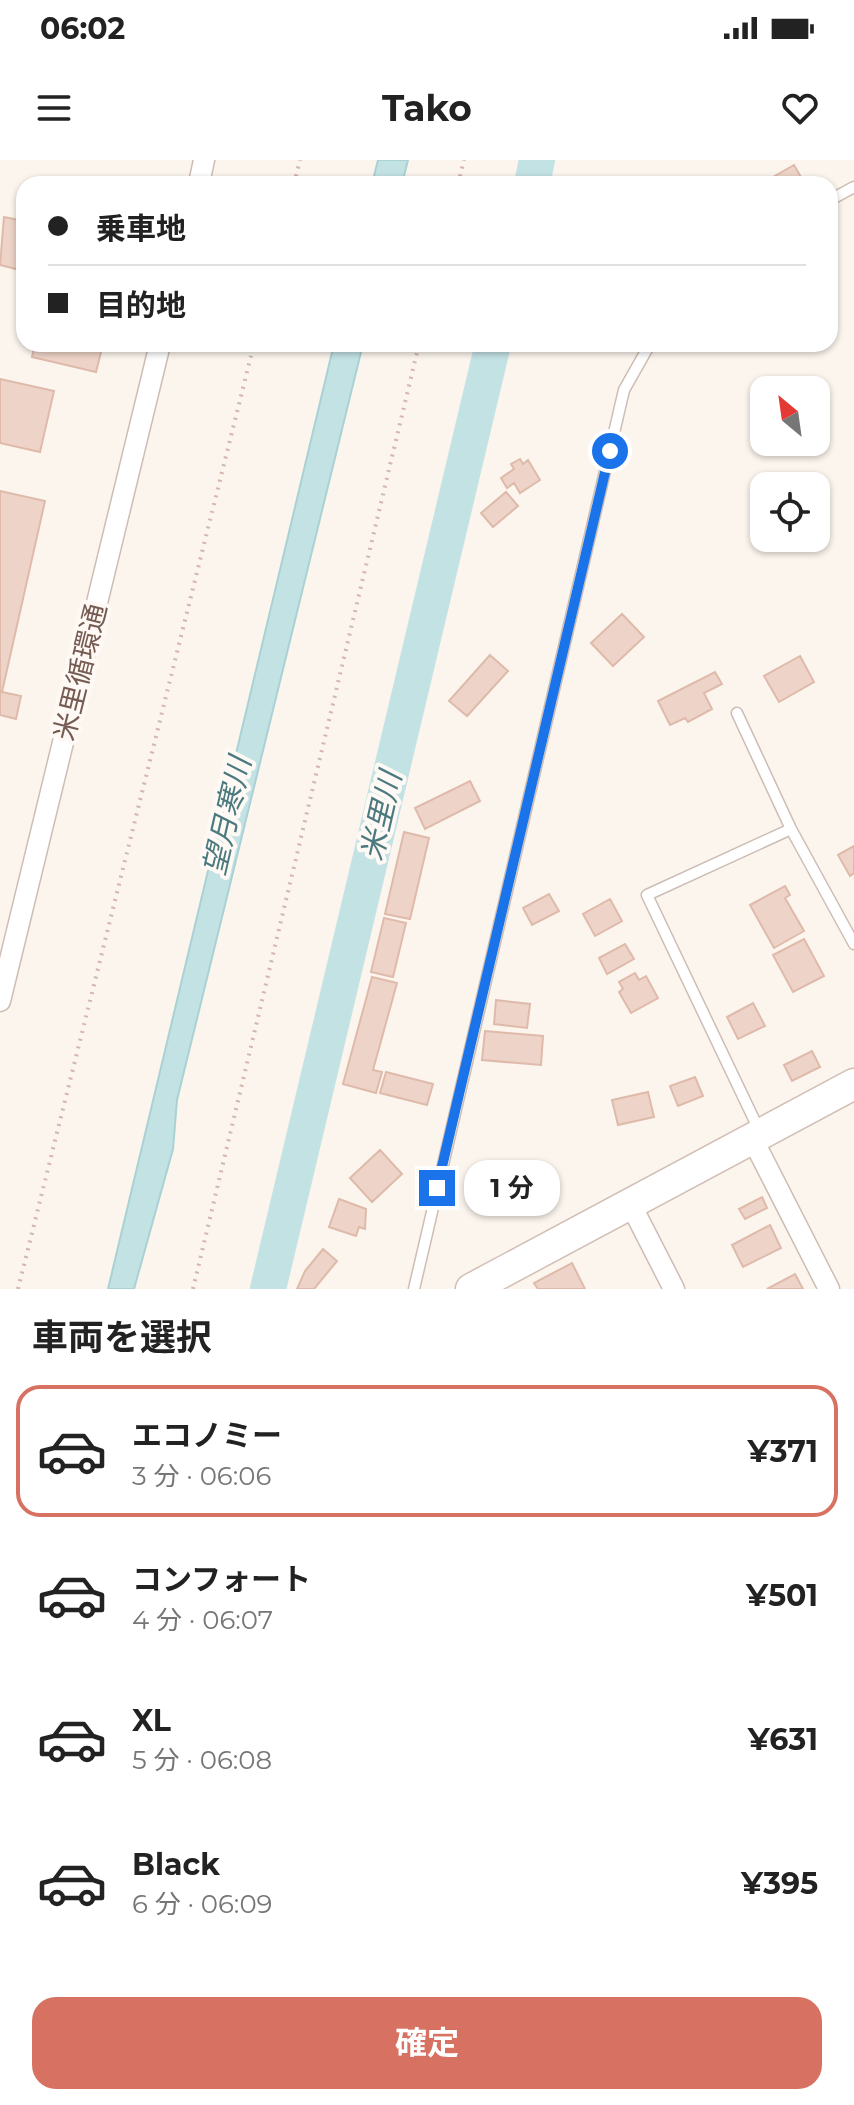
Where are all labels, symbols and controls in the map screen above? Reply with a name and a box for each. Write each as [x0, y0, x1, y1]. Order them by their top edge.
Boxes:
text: 06:02 [40, 10, 125, 47]
icon: menu [32, 86, 76, 130]
text: Tako [382, 86, 472, 130]
icon: heart [778, 86, 822, 130]
text: 乗車地 [96, 210, 186, 247]
text: 目的地 [96, 287, 186, 324]
north arrow [750, 376, 830, 456]
map controls [750, 376, 830, 552]
route start [592, 433, 628, 469]
button: locate [750, 472, 830, 552]
street label: 米里循環通 [47, 600, 113, 744]
water label: 望月寒川 [195, 750, 259, 879]
water label: 米里川 [353, 765, 410, 864]
callout: 1 分 [465, 1160, 561, 1216]
route end [419, 1170, 455, 1206]
text: 1 分 [490, 1172, 534, 1204]
text: 車両を選択 [32, 1315, 212, 1359]
icon: car [36, 1415, 108, 1487]
text: エコノミー [132, 1417, 282, 1454]
text: ¥371 [747, 1433, 818, 1470]
text: 3 分 · 06:06 [132, 1460, 271, 1492]
icon: car [36, 1559, 108, 1631]
text: コンフォート [132, 1561, 311, 1598]
text: ¥501 [746, 1577, 818, 1614]
text: 4 分 · 06:07 [132, 1604, 273, 1636]
text: XL [132, 1702, 171, 1739]
icon: car [36, 1703, 108, 1775]
text: ¥631 [748, 1721, 818, 1758]
text: 5 分 · 06:08 [132, 1744, 272, 1776]
text: Black [132, 1846, 220, 1883]
icon: car [36, 1847, 108, 1919]
text: ¥395 [741, 1865, 818, 1902]
text: 6 分 · 06:09 [132, 1888, 272, 1920]
button: 確定 [32, 1997, 822, 2089]

